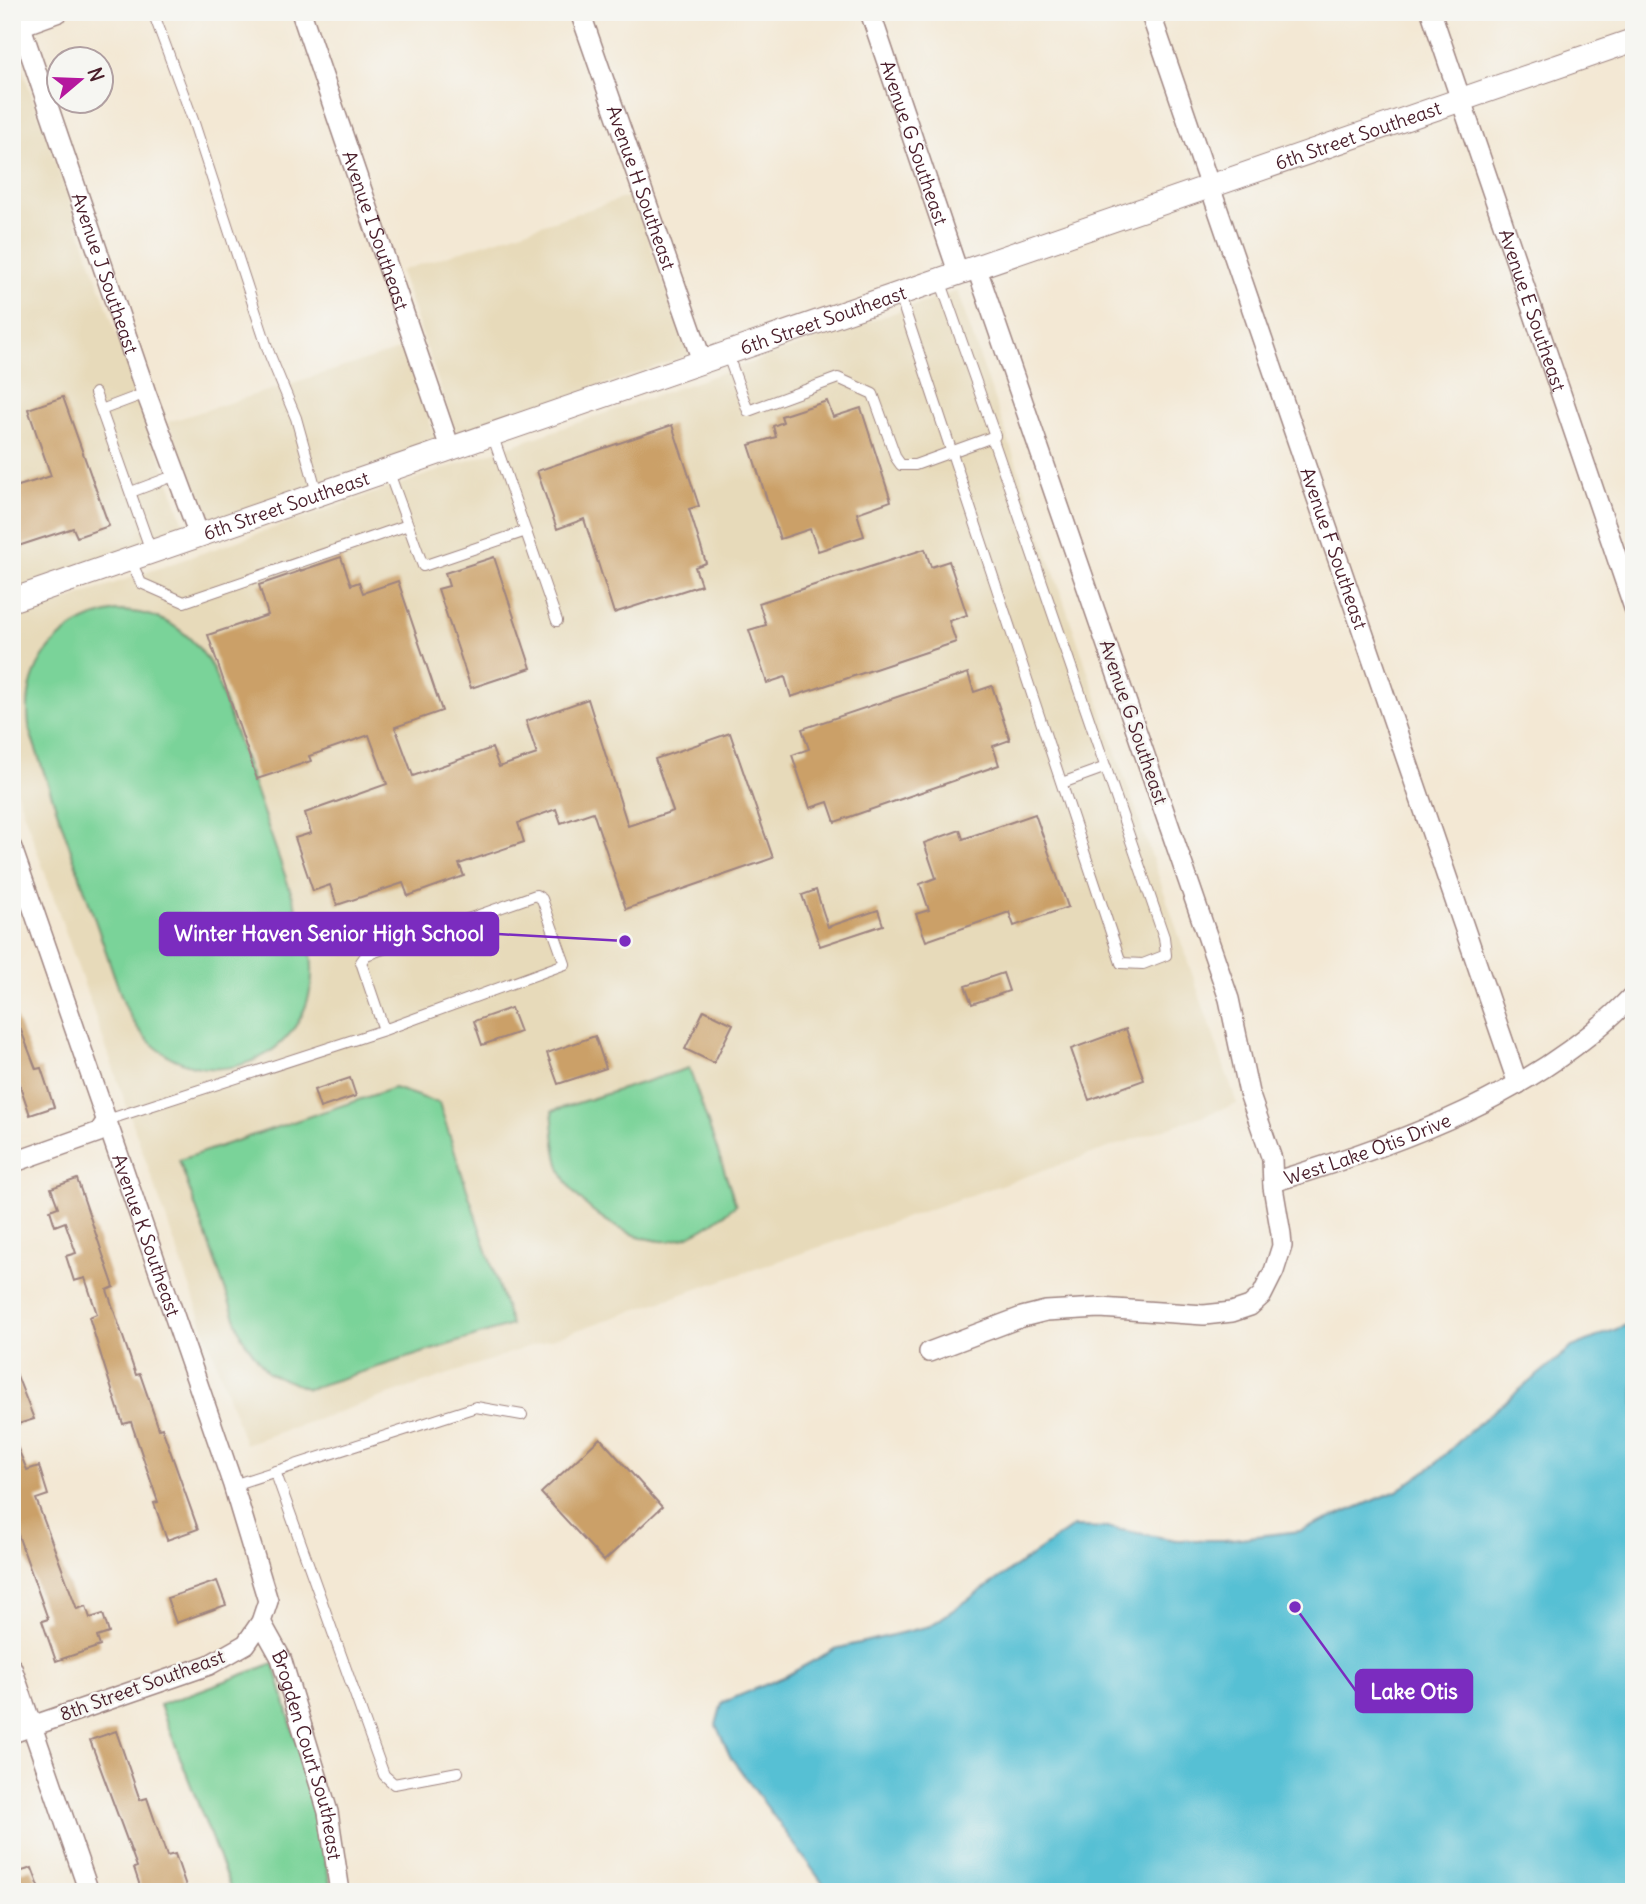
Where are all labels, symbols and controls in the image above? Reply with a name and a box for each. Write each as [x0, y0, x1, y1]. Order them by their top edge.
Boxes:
north arrow [46, 46, 116, 116]
street label: Avenue G Southeast [875, 57, 953, 228]
text: N [83, 64, 110, 85]
street label: 6th Street Southeast [1272, 96, 1444, 175]
street label: Avenue H Southeast [602, 102, 681, 273]
street label: Avenue I Southeast [337, 148, 414, 313]
street label: Avenue J Southeast [67, 190, 144, 357]
street label: Avenue E Southeast [1494, 226, 1571, 394]
street label: 6th Street Southeast [737, 280, 909, 360]
street label: Avenue F Southeast [1295, 464, 1373, 632]
street label: 6th Street Southeast [200, 466, 372, 545]
street label: Avenue G Southeast [1095, 637, 1173, 807]
callout: Winter Haven Senior High School [160, 913, 498, 955]
text: Winter Haven Senior High School [174, 920, 484, 947]
street label: West Lake Otis Drive [1281, 1108, 1454, 1190]
street label: Avenue K Southeast [107, 1151, 186, 1320]
street label: 8th Street Southeast [56, 1644, 228, 1726]
street label: Brogden Court Southeast [267, 1645, 347, 1862]
callout: Lake Otis [1356, 1670, 1472, 1712]
text: Lake Otis [1370, 1678, 1458, 1705]

